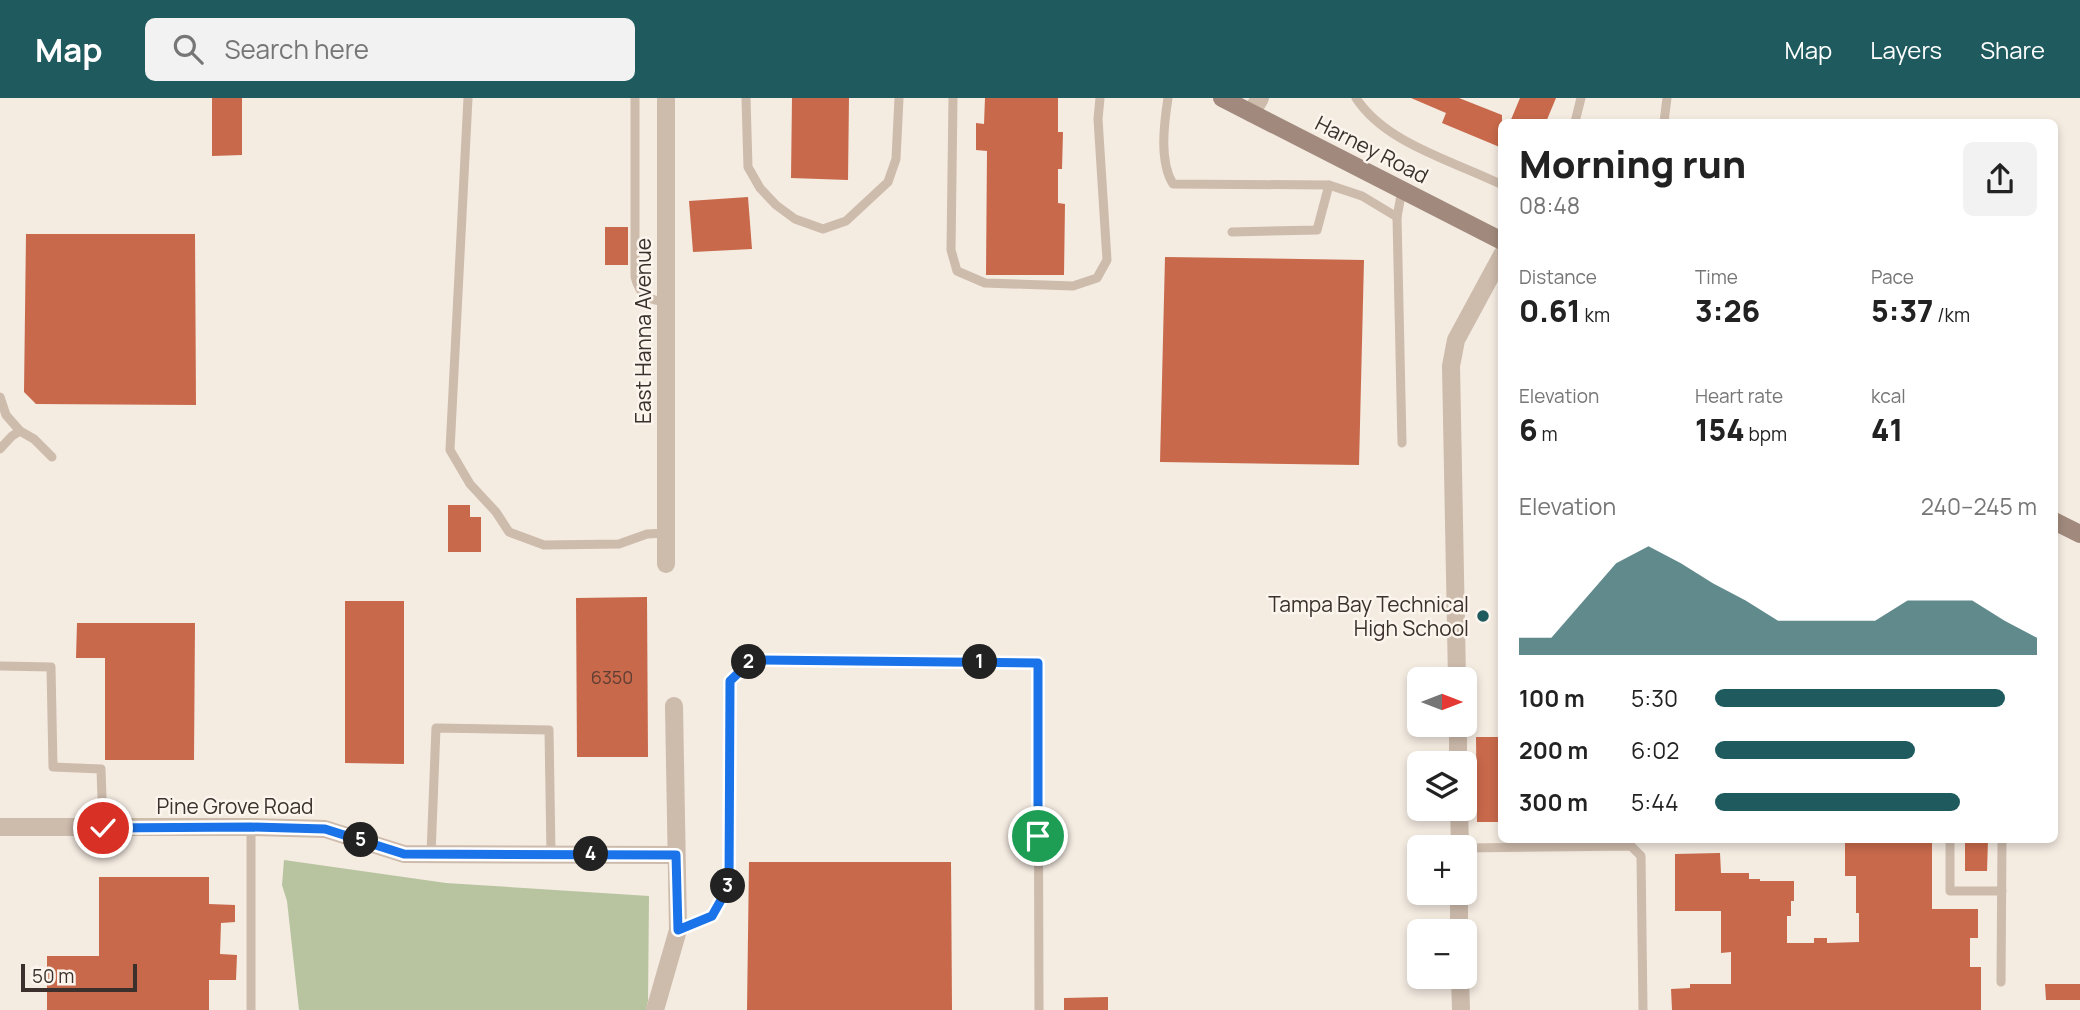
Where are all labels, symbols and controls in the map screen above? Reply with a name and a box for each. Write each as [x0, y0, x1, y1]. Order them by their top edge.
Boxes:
search box [145, 18, 635, 81]
text: Map [35, 27, 103, 72]
icon: search [169, 30, 207, 68]
text: Search here [225, 31, 369, 67]
text: Map [1785, 33, 1832, 66]
text: Layers [1870, 33, 1942, 66]
text: Share [1980, 33, 2045, 66]
street label: Harney Road [1311, 109, 1433, 189]
text: Morning run [1519, 137, 1746, 189]
button: share [1963, 142, 2037, 216]
text: 08:48 [1519, 189, 1580, 221]
street label: East Hanna Avenue [629, 238, 657, 424]
text: Distance [1519, 264, 1597, 290]
text: Time [1695, 264, 1738, 290]
text: Pace [1871, 264, 1914, 290]
text: 0.61 [1519, 290, 1581, 331]
text: 3:26 [1695, 290, 1760, 331]
text: 5:37 [1871, 290, 1933, 331]
text: km [1581, 302, 1610, 328]
text: /km [1933, 302, 1970, 328]
text: Elevation [1519, 383, 1599, 409]
text: Heart rate [1695, 383, 1783, 409]
text: kcal [1871, 383, 1906, 409]
text: 6 [1519, 409, 1538, 450]
text: 154 [1695, 409, 1745, 450]
text: 41 [1871, 409, 1903, 450]
text: m [1538, 421, 1558, 447]
text: bpm [1745, 421, 1787, 447]
text: Elevation [1519, 490, 1616, 522]
text: 240–245 m [1921, 490, 2037, 522]
place label: Tampa Bay Technical High School [1268, 590, 1469, 642]
marker: Tampa Bay Technical High School [1475, 608, 1491, 624]
pin: 2 [732, 644, 766, 680]
pin: 1 [962, 644, 998, 680]
text: 2 [743, 648, 754, 674]
text: 1 [975, 648, 984, 674]
house number: 6350 [591, 665, 633, 689]
north arrow [1407, 667, 1477, 737]
map controls [1407, 667, 1477, 989]
text: 100 m [1519, 682, 1585, 714]
text: 5:30 [1631, 682, 1678, 714]
text: 200 m [1519, 734, 1588, 766]
text: 6:02 [1631, 734, 1679, 766]
button: layers [1407, 751, 1477, 821]
text: 300 m [1519, 786, 1588, 818]
text: 5:44 [1631, 786, 1679, 818]
street label: Pine Grove Road [156, 792, 314, 820]
pin [73, 798, 133, 858]
pin [1008, 806, 1068, 866]
icon: check [84, 809, 122, 847]
icon: arrive [1019, 817, 1057, 855]
pin: 5 [344, 822, 378, 858]
text: 5 [355, 826, 366, 852]
button: + [1407, 835, 1477, 905]
pin: 4 [574, 836, 608, 872]
text: 4 [585, 840, 596, 866]
pin: 3 [710, 868, 746, 904]
text: 3 [722, 872, 733, 898]
button: − [1407, 919, 1477, 989]
scale bar [21, 961, 136, 993]
text: 50 m [32, 963, 74, 989]

